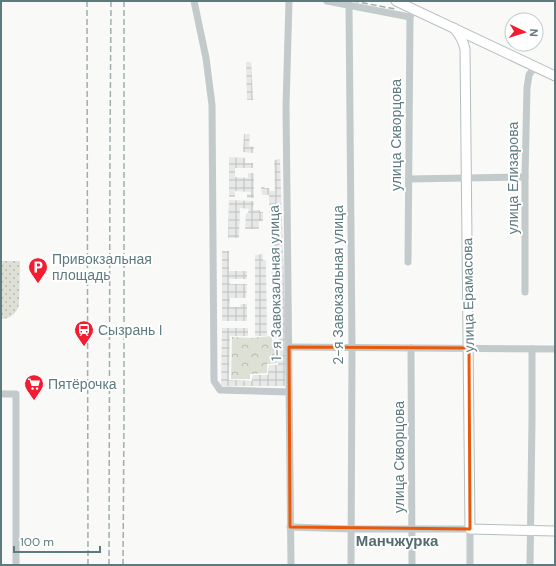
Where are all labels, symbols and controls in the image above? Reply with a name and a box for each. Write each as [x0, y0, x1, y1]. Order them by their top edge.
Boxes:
north arrow [504, 12, 544, 52]
text: N [527, 28, 541, 37]
street label: улица Скворцова [387, 79, 405, 191]
street label: улица Елизарова [504, 122, 522, 234]
street label: 1-я Завокзальная улица [265, 205, 285, 361]
street label: 2-я Завокзальная улица [329, 205, 347, 365]
street label: улица Ерамасова [458, 237, 478, 352]
place label: Привокзальная площадь [52, 250, 152, 284]
parking icon: Привокзальная площадь [27, 256, 49, 284]
station icon: Сызрань I [73, 319, 95, 347]
place label: Сызрань I [98, 321, 162, 339]
supermarket icon: Пятёрочка [23, 373, 45, 401]
place label: Пятёрочка [48, 375, 117, 393]
street label: улица Скворцова [390, 401, 408, 513]
scale bar [14, 528, 100, 554]
district label: Манчжурка [356, 531, 439, 551]
text: 100 m [20, 534, 54, 550]

